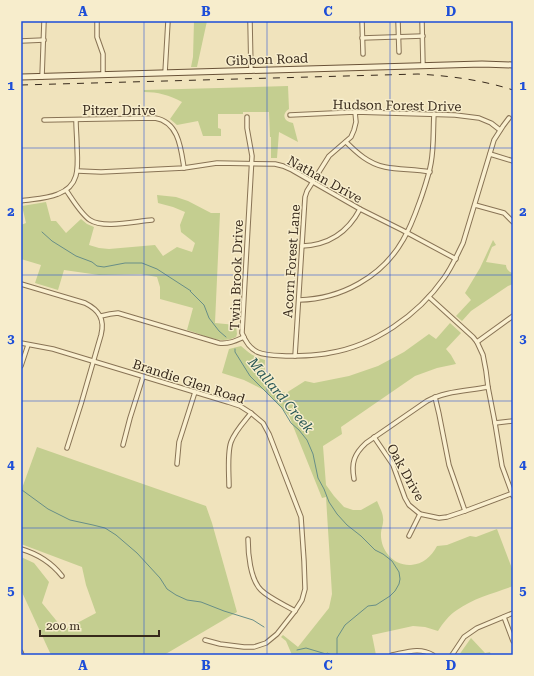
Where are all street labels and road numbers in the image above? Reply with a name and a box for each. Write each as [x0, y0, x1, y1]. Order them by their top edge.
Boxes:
street label: Gibbon Road [225, 51, 309, 68]
street label: Hudson Forest Drive [332, 97, 462, 114]
street label: Pitzer Drive [82, 103, 156, 118]
street label: Nathan Drive [285, 153, 365, 206]
street label: Acorn Forest Lane [280, 204, 303, 318]
street label: Twin Brook Drive [227, 219, 246, 331]
street label: Brandie Glen Road [131, 356, 247, 407]
street label: Oak Drive [384, 441, 427, 503]

